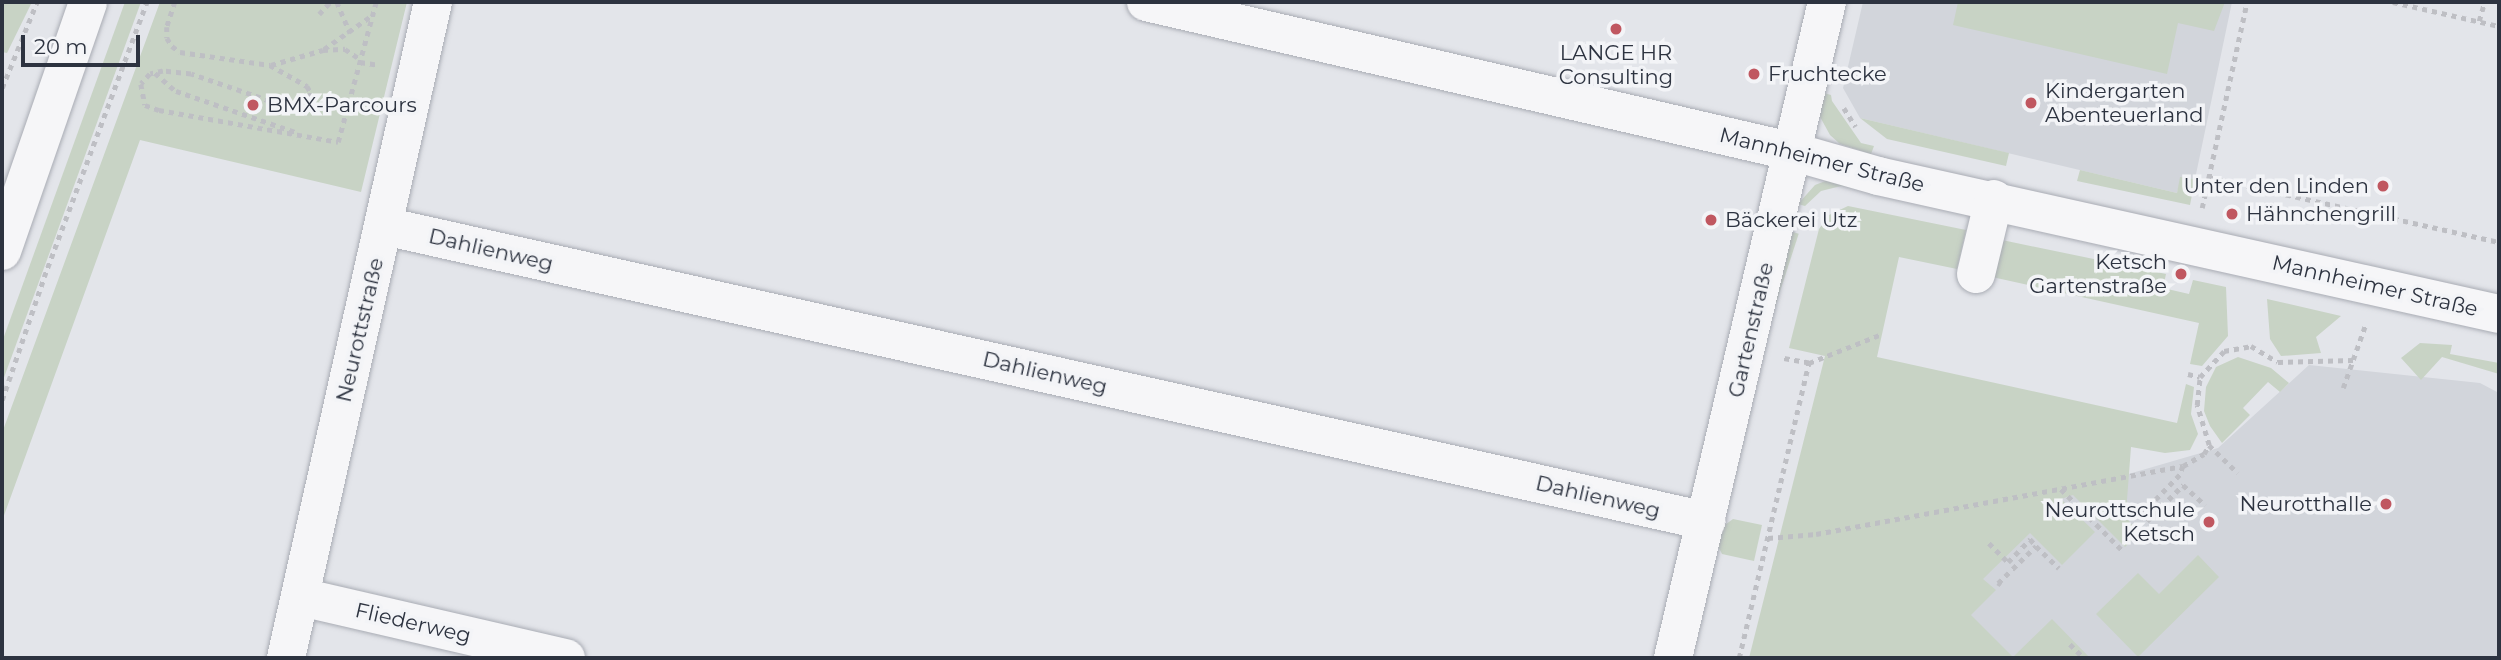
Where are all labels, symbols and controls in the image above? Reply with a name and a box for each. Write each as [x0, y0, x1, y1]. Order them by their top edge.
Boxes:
scale bar [24, 21, 144, 65]
marker: LANGE HR Consulting [1608, 21, 1624, 37]
text: 20 m [34, 34, 88, 59]
place label: LANGE HR Consulting [1559, 40, 1673, 90]
place label: Fruchtecke [1768, 61, 1887, 87]
marker: Fruchtecke [1746, 66, 1762, 82]
place label: Kindergarten Abenteuerland [2045, 78, 2204, 128]
place label: BMX-Parcours [267, 92, 417, 118]
marker: Kindergarten Abenteuerland [2023, 95, 2039, 111]
marker: BMX-Parcours [245, 97, 261, 113]
street label: Mannheimer Straße [1717, 122, 1927, 198]
place label: Unter den Linden [2183, 173, 2369, 199]
marker: Unter den Linden [2375, 178, 2391, 194]
place label: Hähnchengrill [2246, 201, 2396, 227]
marker: Hähnchengrill [2224, 206, 2240, 222]
place label: Bäckerei Utz [1725, 207, 1858, 233]
marker: Bäckerei Utz [1703, 212, 1719, 228]
street label: Dahlienweg [426, 223, 556, 277]
place label: Ketsch Gartenstraße [2029, 249, 2167, 299]
street label: Mannheimer Straße [2270, 250, 2480, 322]
street label: Neurottstraße [331, 255, 389, 405]
street label: Gartenstraße [1723, 260, 1779, 400]
marker: Ketsch Gartenstraße [2173, 266, 2189, 282]
street label: Dahlienweg [980, 346, 1110, 400]
street label: Dahlienweg [1533, 470, 1663, 524]
place label: Neurotthalle [2239, 491, 2372, 517]
marker: Neurotthalle [2378, 496, 2394, 512]
place label: Neurottschule Ketsch [2045, 497, 2195, 547]
marker: Neurottschule Ketsch [2201, 514, 2217, 530]
street label: Fliederweg [353, 597, 473, 649]

